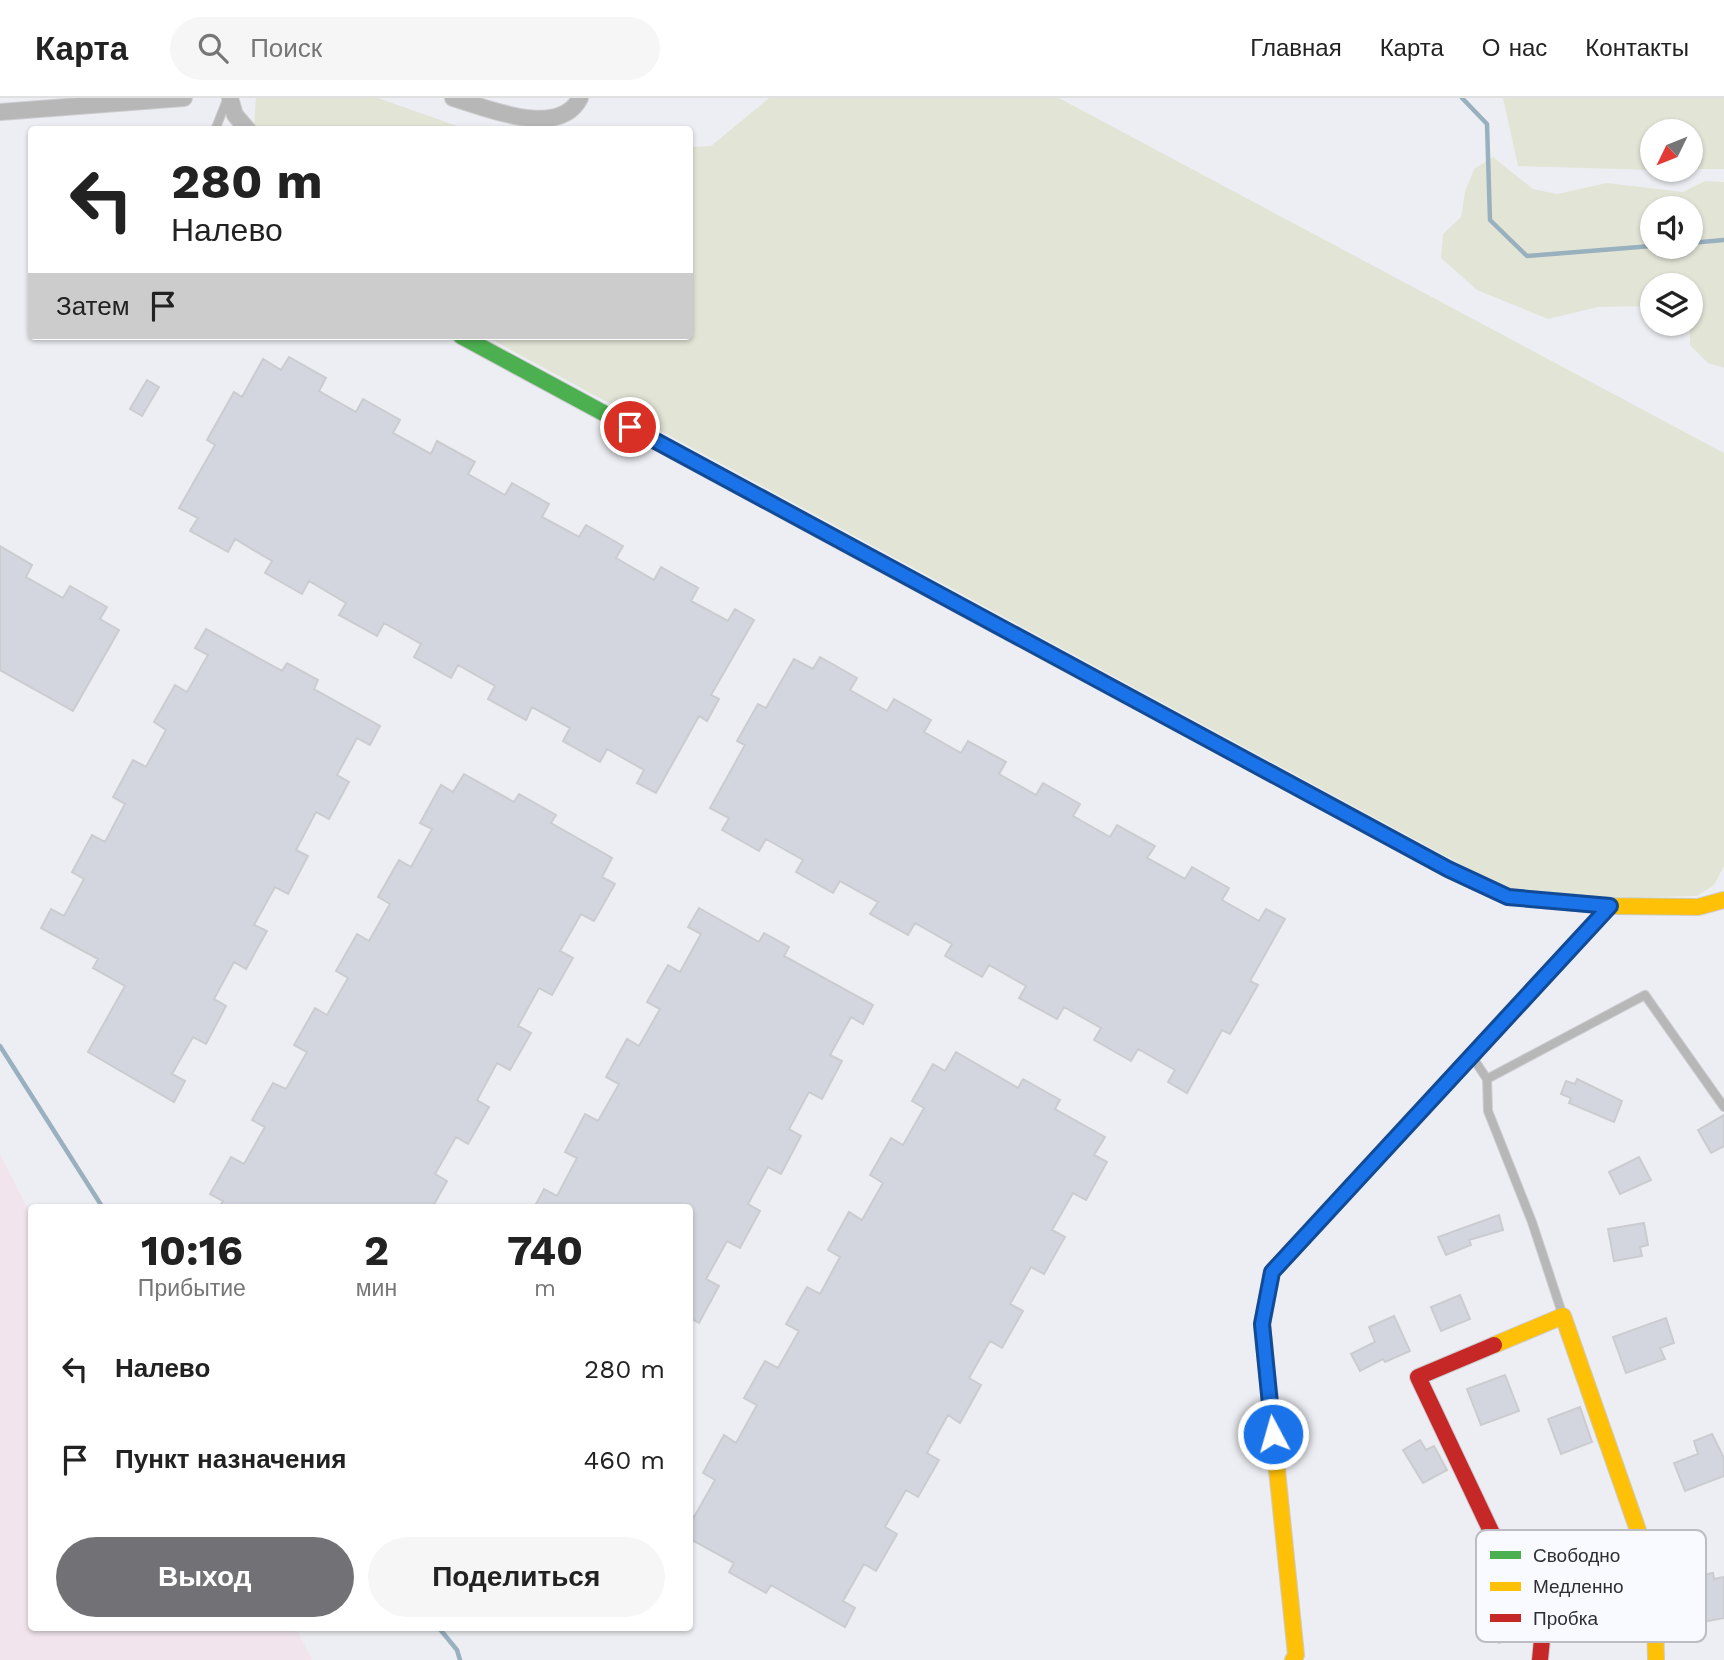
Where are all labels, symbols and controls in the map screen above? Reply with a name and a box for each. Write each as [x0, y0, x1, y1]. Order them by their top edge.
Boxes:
search box [170, 17, 660, 80]
text: Карта [35, 29, 128, 68]
icon: search [194, 29, 232, 67]
text: Поиск [250, 33, 322, 63]
text: Главная [1250, 34, 1342, 62]
text: Карта [1380, 34, 1444, 62]
text: О нас [1482, 34, 1547, 62]
text: Контакты [1585, 34, 1689, 62]
north arrow [1640, 119, 1703, 182]
map controls [1640, 119, 1703, 336]
text: 280 m [171, 152, 323, 210]
icon: left [56, 154, 147, 245]
button: sound [1640, 196, 1703, 259]
text: Налево [171, 211, 283, 249]
button: layers [1640, 273, 1703, 336]
icon: arrive [144, 287, 182, 325]
text: Затем [56, 291, 130, 321]
pin [600, 397, 660, 457]
icon: arrive [611, 408, 649, 446]
text: 10:16 [141, 1226, 243, 1275]
text: 2 [364, 1226, 389, 1275]
text: 740 [507, 1226, 583, 1275]
text: Прибытие [138, 1275, 246, 1302]
text: мин [356, 1275, 397, 1302]
text: m [534, 1275, 556, 1302]
icon: left [56, 1350, 94, 1388]
text: Налево [115, 1353, 210, 1383]
text: 280 m [584, 1354, 665, 1384]
position arrow [1236, 1397, 1310, 1471]
icon: arrive [56, 1441, 94, 1479]
text: Пункт назначения [115, 1444, 346, 1474]
text: 460 m [583, 1445, 665, 1475]
legend [1476, 1530, 1706, 1642]
button: Выход [56, 1537, 354, 1617]
button: Поделиться [368, 1537, 665, 1617]
text: Свободно [1533, 1544, 1620, 1567]
text: Медленно [1533, 1575, 1623, 1598]
text: Пробка [1533, 1607, 1598, 1630]

